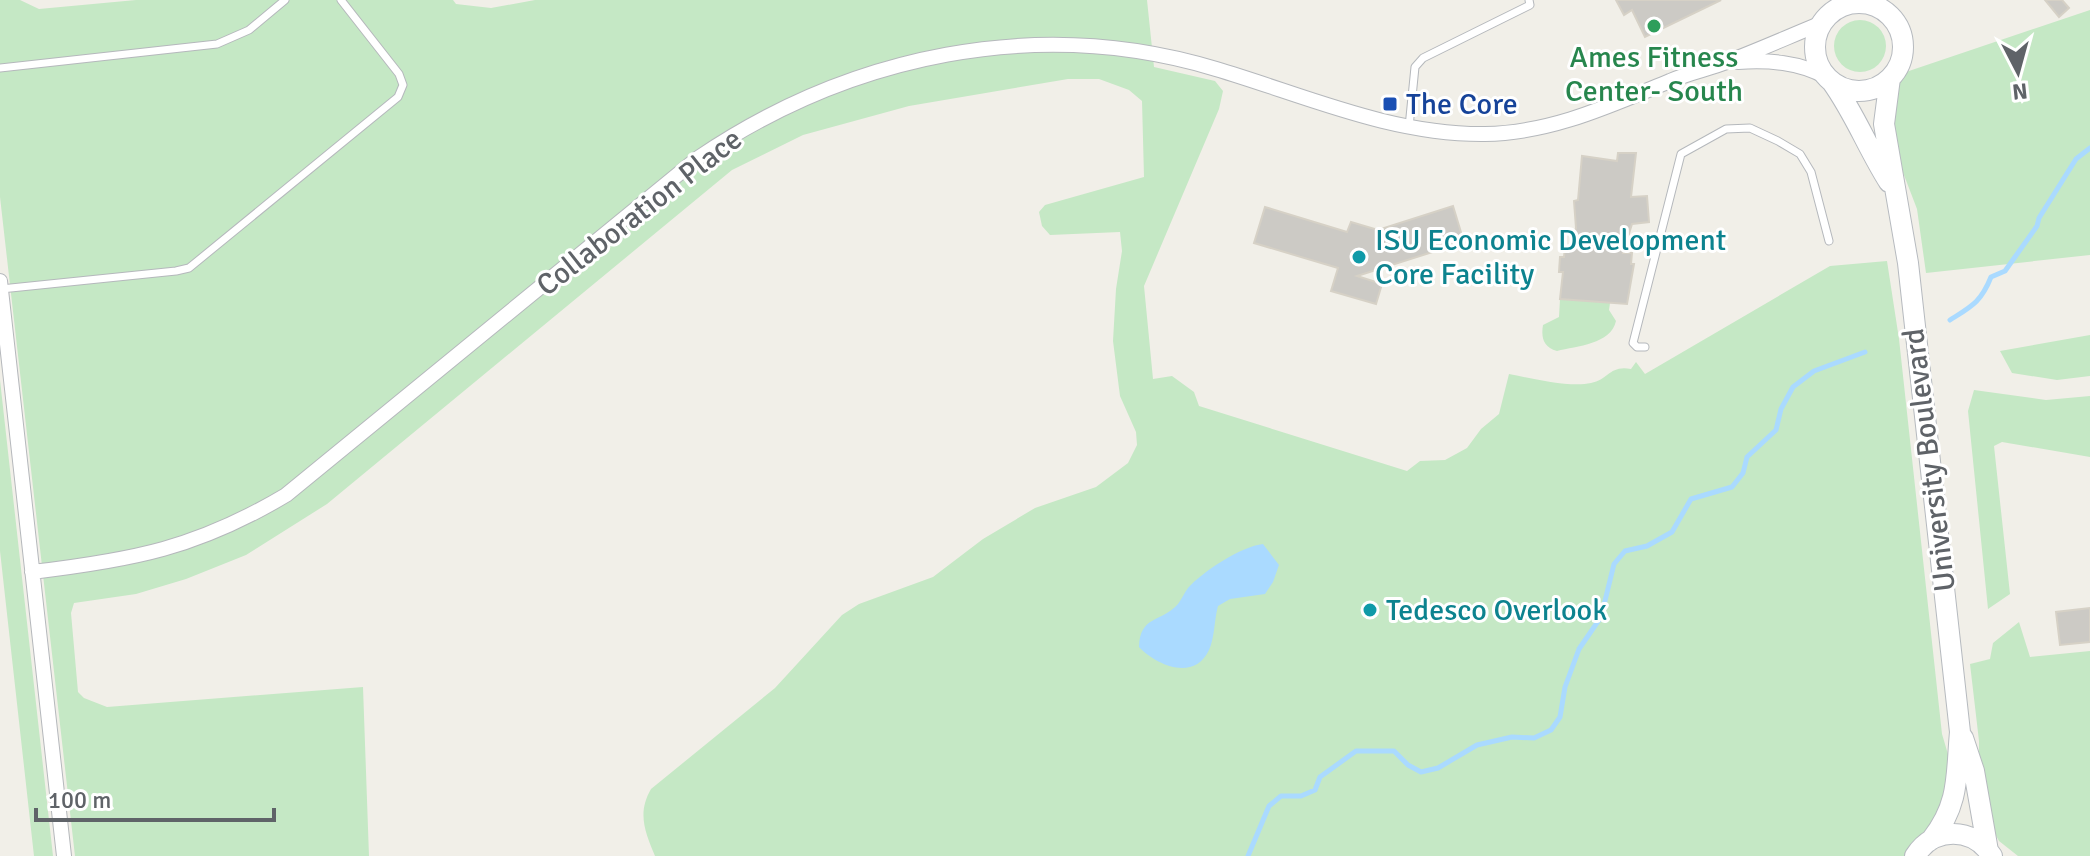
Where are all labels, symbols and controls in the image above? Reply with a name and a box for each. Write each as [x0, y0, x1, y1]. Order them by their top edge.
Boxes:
marker: Ames Fitness Center- South [1645, 17, 1663, 35]
north arrow [1978, 32, 2058, 112]
place label: Ames Fitness Center- South [1565, 39, 1743, 110]
text: N [2011, 77, 2029, 106]
place label: The Core [1406, 86, 1518, 123]
marker: The Core [1381, 95, 1399, 113]
street label: Collaboration Place [529, 121, 749, 304]
place label: ISU Economic Development Core Facility [1375, 222, 1726, 293]
marker: ISU Economic Development Core Facility [1350, 248, 1368, 266]
street label: University Boulevard [1895, 326, 1964, 594]
place label: Tedesco Overlook [1386, 592, 1607, 629]
marker: Tedesco Overlook [1361, 601, 1379, 619]
scale bar [36, 772, 274, 822]
text: 100 m [48, 785, 111, 815]

